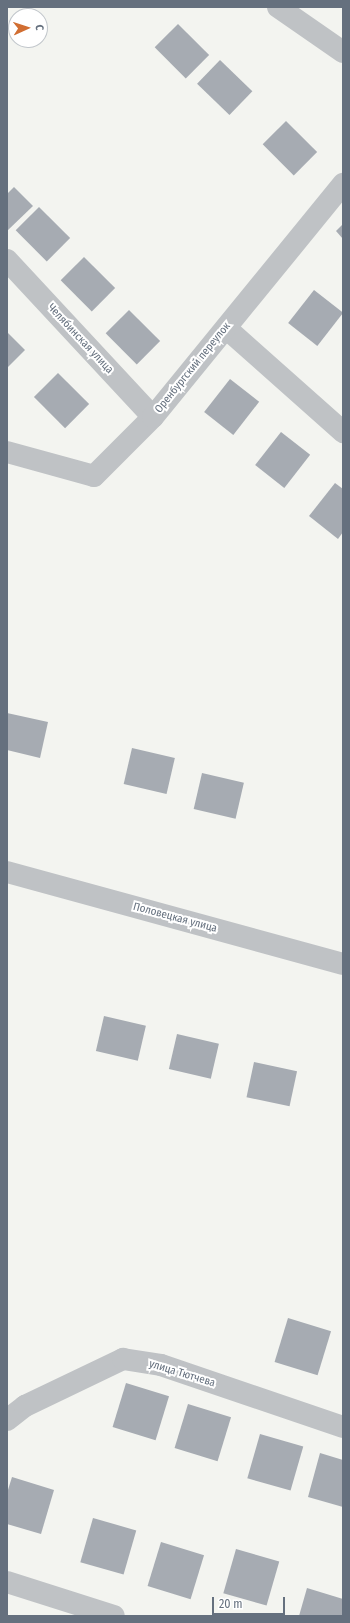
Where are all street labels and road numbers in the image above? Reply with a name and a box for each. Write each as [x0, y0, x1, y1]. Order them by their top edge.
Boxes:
street label: Челябинская улица [44, 301, 116, 377]
street label: Оренбургский переулок [152, 320, 234, 416]
street label: Половецкая улица [132, 900, 218, 936]
street label: улица Тютчева [147, 1358, 217, 1390]

